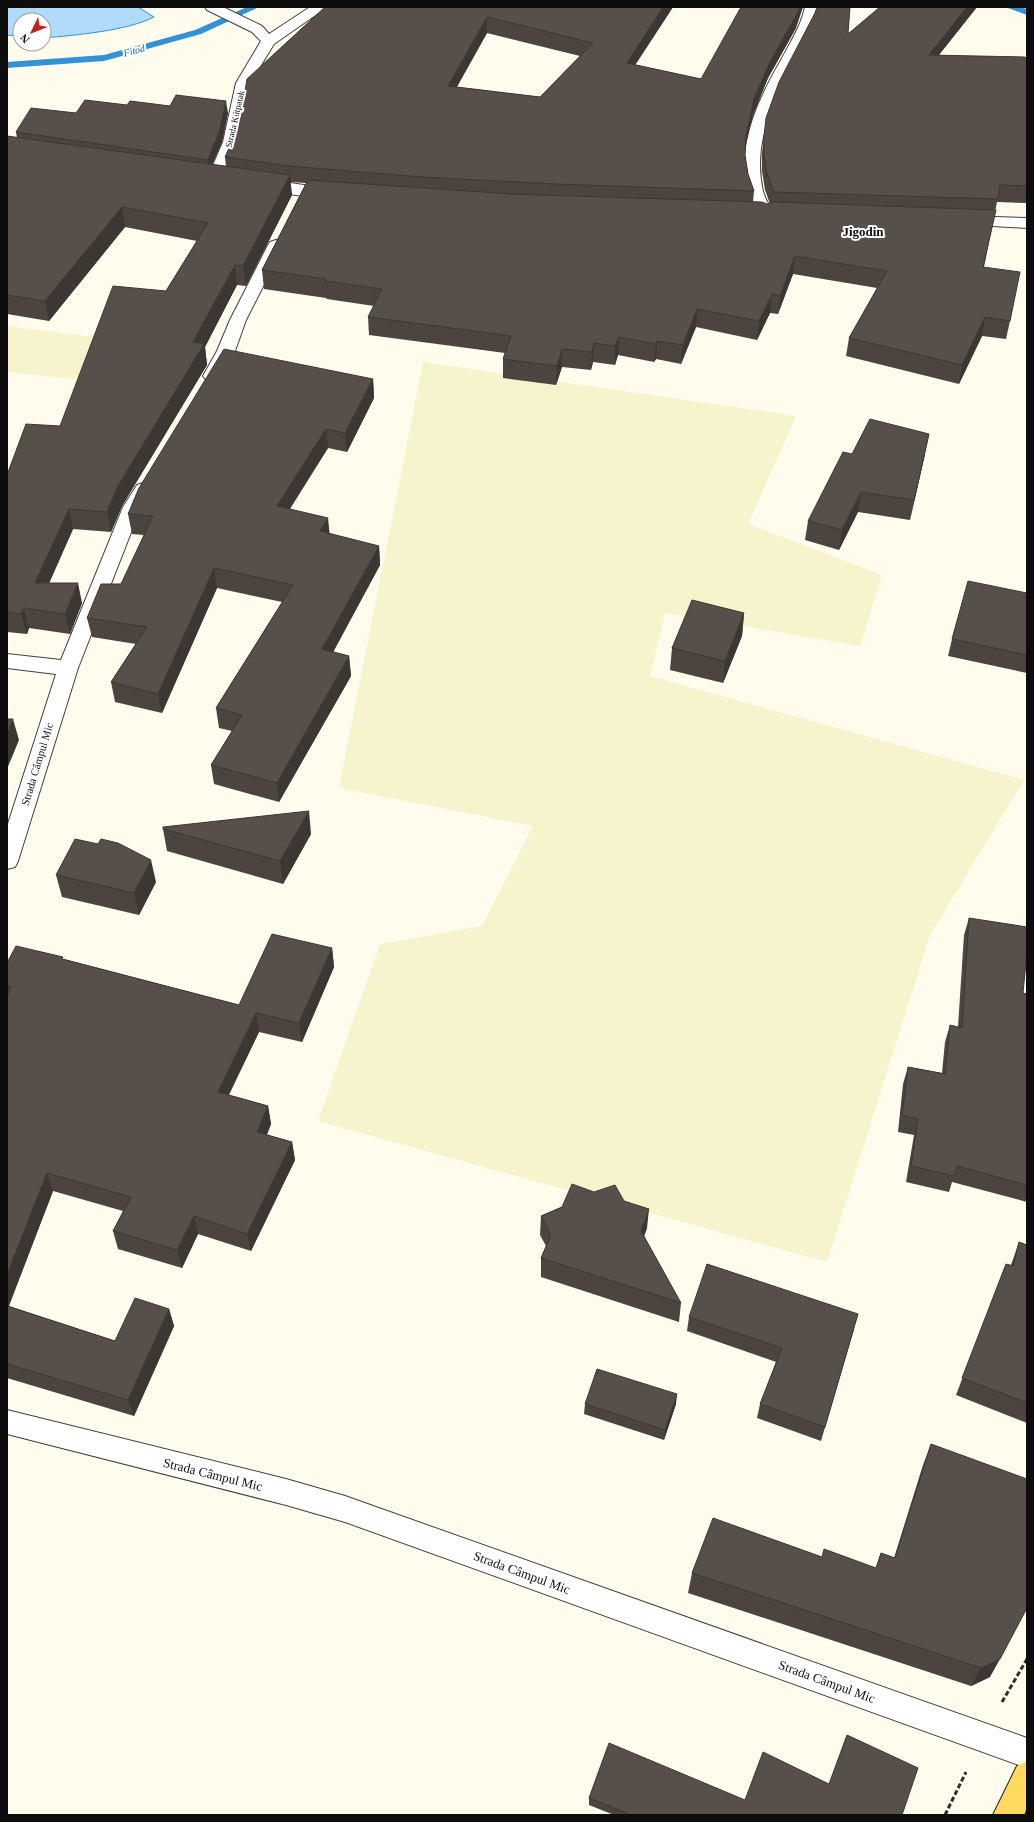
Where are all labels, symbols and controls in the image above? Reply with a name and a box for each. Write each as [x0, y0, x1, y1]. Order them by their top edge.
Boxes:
north arrow [12, 12, 52, 52]
text: N [18, 32, 32, 46]
water label: Fitod [121, 42, 147, 59]
street label: Strada Kútpatak [224, 89, 247, 148]
district label: Jigodin [842, 224, 884, 239]
street label: Strada Câmpul Mic [19, 721, 55, 807]
street label: Strada Câmpul Mic [162, 1455, 264, 1494]
street label: Strada Câmpul Mic [471, 1548, 572, 1597]
street label: Strada Câmpul Mic [776, 1657, 877, 1706]

